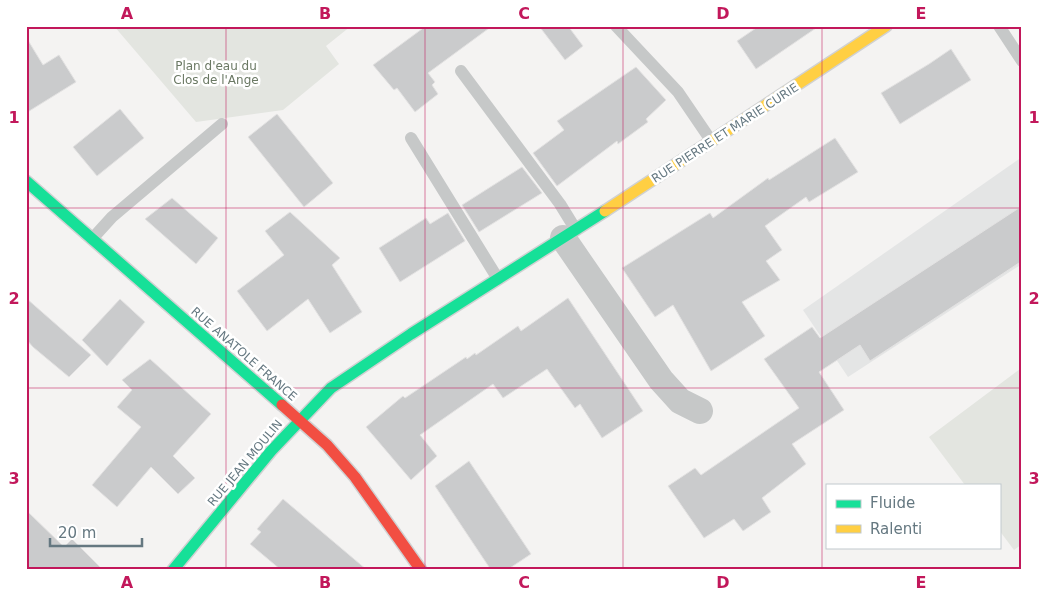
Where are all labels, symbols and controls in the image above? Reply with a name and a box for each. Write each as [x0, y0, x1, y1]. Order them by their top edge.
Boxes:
text: A [121, 4, 134, 23]
text: B [319, 4, 331, 23]
text: C [518, 4, 530, 23]
text: D [716, 4, 730, 23]
text: E [916, 4, 926, 23]
park label: Plan d'eau du Clos de l'Ange [173, 59, 259, 87]
street label: RUE PIERRE ET MARIE CURIE [649, 80, 801, 186]
text: 1 [8, 108, 20, 127]
text: 1 [1028, 108, 1040, 127]
text: 2 [8, 289, 20, 308]
text: 2 [1028, 289, 1040, 308]
street label: RUE ANATOLE FRANCE [188, 304, 300, 404]
street label: RUE JEAN MOULIN [205, 417, 285, 509]
text: 3 [8, 469, 20, 488]
text: 3 [1028, 469, 1040, 488]
legend [826, 484, 1000, 548]
text: Fluide [870, 494, 915, 512]
scale bar [50, 516, 142, 548]
text: Ralenti [870, 520, 922, 538]
text: 20 m [58, 524, 96, 542]
text: A [121, 573, 134, 592]
text: B [319, 573, 331, 592]
text: C [518, 573, 530, 592]
text: D [716, 573, 730, 592]
text: E [916, 573, 926, 592]

